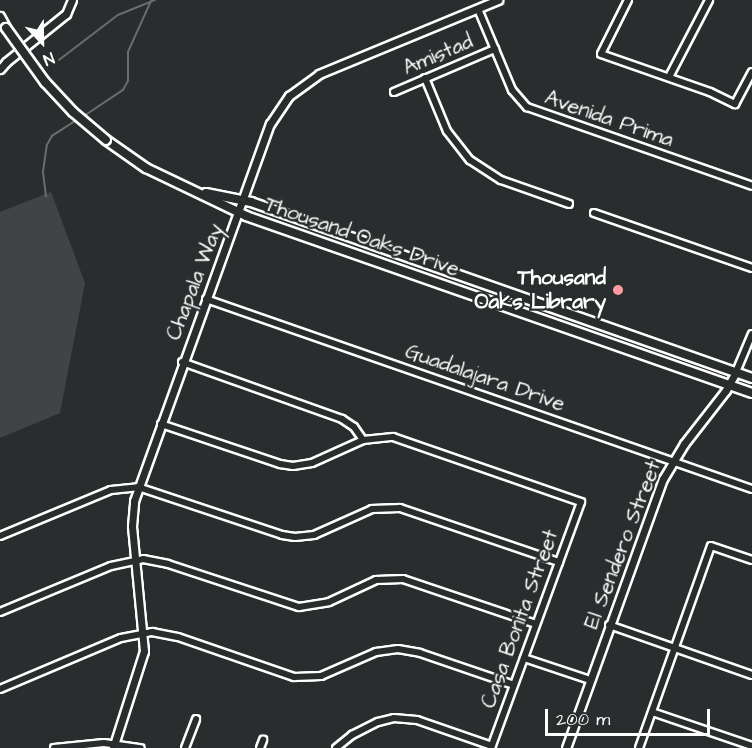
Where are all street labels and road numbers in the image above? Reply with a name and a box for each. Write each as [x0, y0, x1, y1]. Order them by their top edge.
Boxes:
street label: Amistad [399, 29, 477, 81]
street label: Avenida Prima [541, 85, 677, 153]
street label: Thousand Oaks Drive [261, 192, 463, 282]
street label: Chapala Way [161, 220, 229, 344]
street label: Guadalajara Drive [402, 339, 568, 417]
street label: El Sendero Street [579, 457, 667, 633]
street label: Casa Bonita Street [476, 526, 564, 712]

